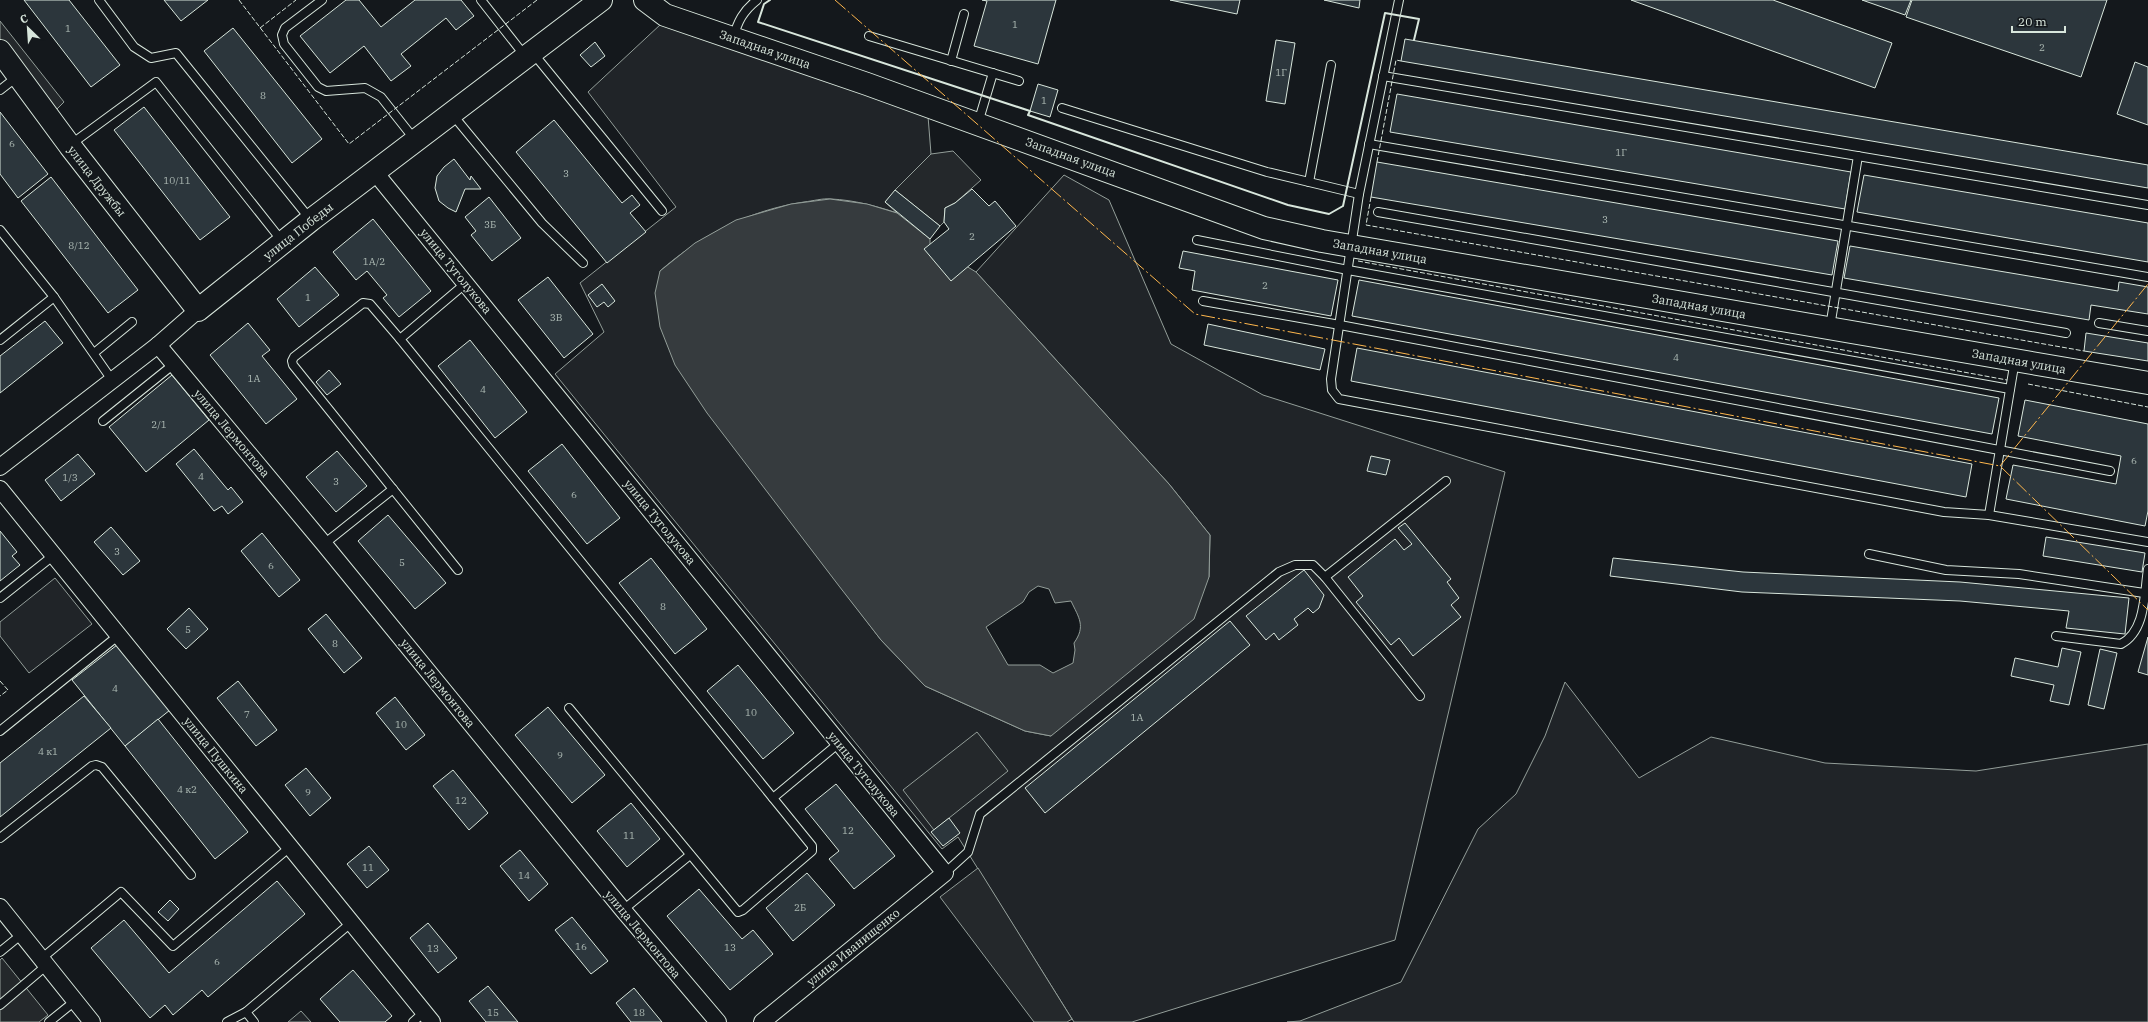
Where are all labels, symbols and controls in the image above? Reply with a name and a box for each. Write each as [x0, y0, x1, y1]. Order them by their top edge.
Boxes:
north arrow [8, 8, 48, 48]
scale bar [2012, 8, 2065, 34]
text: С [17, 11, 30, 27]
text: 20 m [2018, 14, 2047, 29]
house number: 1 [1012, 18, 1018, 31]
house number: 1 [65, 22, 71, 35]
street label: Западная улица [717, 26, 813, 72]
house number: 2 [2039, 41, 2045, 54]
house number: 1Г [1275, 66, 1287, 79]
house number: 8 [260, 89, 266, 102]
house number: 1 [1041, 94, 1047, 107]
street label: Западная улица [1024, 134, 1119, 181]
house number: 6 [9, 137, 15, 150]
street label: улица Дружбы [65, 142, 130, 220]
house number: 1Г [1615, 146, 1627, 159]
house number: 3 [563, 167, 569, 180]
house number: 10/11 [163, 174, 191, 187]
street label: улица Победы [260, 199, 336, 263]
house number: 3 [1602, 213, 1608, 226]
house number: 3Б [484, 218, 496, 231]
street label: улица Туголукова [417, 225, 495, 317]
house number: 2 [969, 230, 975, 243]
street label: Западная улица [1332, 235, 1429, 267]
house number: 8/12 [68, 239, 90, 252]
house number: 1А/2 [363, 255, 385, 268]
house number: 2 [1262, 279, 1268, 292]
street label: Западная улица [1651, 290, 1748, 322]
house number: 1 [305, 291, 311, 304]
house number: 3В [550, 311, 563, 324]
street label: Западная улица [1971, 345, 2068, 377]
house number: 4 [1673, 351, 1679, 364]
house number: 1А [248, 372, 261, 385]
house number: 4 [480, 383, 486, 396]
street label: улица Лермонтова [191, 386, 273, 480]
house number: 2/1 [151, 418, 167, 431]
house number: 6 [2131, 454, 2137, 467]
house number: 4 [198, 470, 204, 483]
house number: 1/3 [62, 471, 78, 484]
house number: 3 [333, 475, 339, 488]
street label: улица Туголукова [621, 476, 699, 568]
house number: 6 [571, 488, 577, 501]
house number: 3 [114, 545, 120, 558]
house number: 5 [399, 556, 405, 569]
house number: 6 [268, 559, 274, 572]
house number: 8 [660, 600, 666, 613]
house number: 5 [185, 623, 191, 636]
street label: улица Лермонтова [397, 635, 479, 731]
house number: 8 [332, 637, 338, 650]
house number: 4 [112, 682, 118, 695]
house number: 10 [745, 706, 757, 719]
house number: 7 [244, 708, 250, 721]
house number: 1А [1131, 711, 1144, 724]
street label: улица Пушкина [181, 714, 252, 797]
house number: 10 [395, 718, 407, 731]
street label: улица Туголукова [825, 728, 903, 820]
house number: 4 к1 [38, 745, 58, 758]
house number: 9 [557, 749, 563, 762]
house number: 4 к2 [177, 783, 197, 796]
house number: 9 [305, 786, 311, 799]
house number: 12 [455, 794, 467, 807]
house number: 12 [842, 824, 854, 837]
house number: 11 [623, 829, 635, 842]
house number: 11 [362, 861, 374, 874]
house number: 14 [518, 869, 530, 882]
street label: улица Лермонтова [602, 887, 684, 981]
house number: 2Б [794, 901, 806, 914]
street label: улица Иванищенко [803, 905, 903, 989]
house number: 16 [575, 940, 587, 953]
house number: 13 [724, 941, 736, 954]
house number: 13 [427, 942, 439, 955]
house number: 6 [214, 955, 220, 968]
house number: 15 [487, 1006, 499, 1019]
house number: 18 [633, 1006, 645, 1019]

